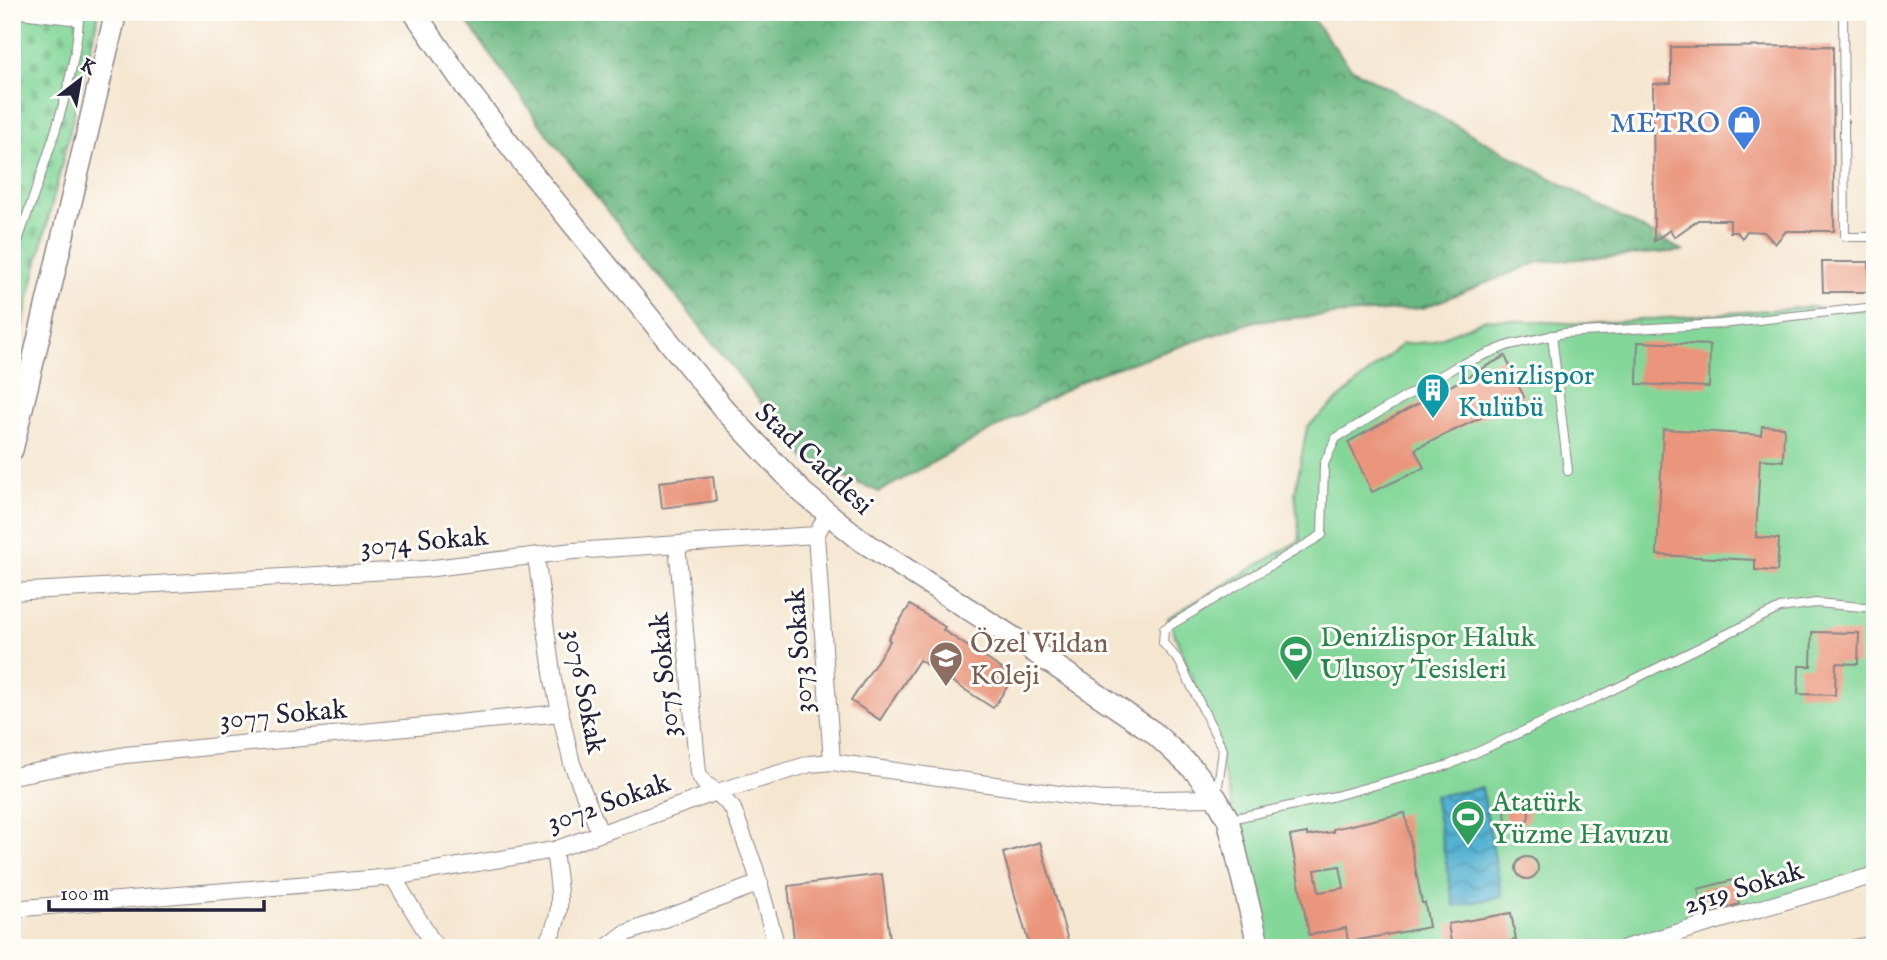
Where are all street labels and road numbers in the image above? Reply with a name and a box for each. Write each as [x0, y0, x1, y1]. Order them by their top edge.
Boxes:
street label: Stad Caddesi [747, 396, 880, 524]
street label: 3074 Sokak [359, 519, 491, 566]
street label: 3073 Sokak [779, 586, 822, 715]
street label: 3075 Sokak [643, 610, 688, 739]
street label: 3076 Sokak [554, 626, 613, 758]
street label: 3077 Sokak [218, 692, 349, 738]
street label: 3072 Sokak [543, 766, 676, 841]
street label: 2519 Sokak [1680, 853, 1809, 923]

